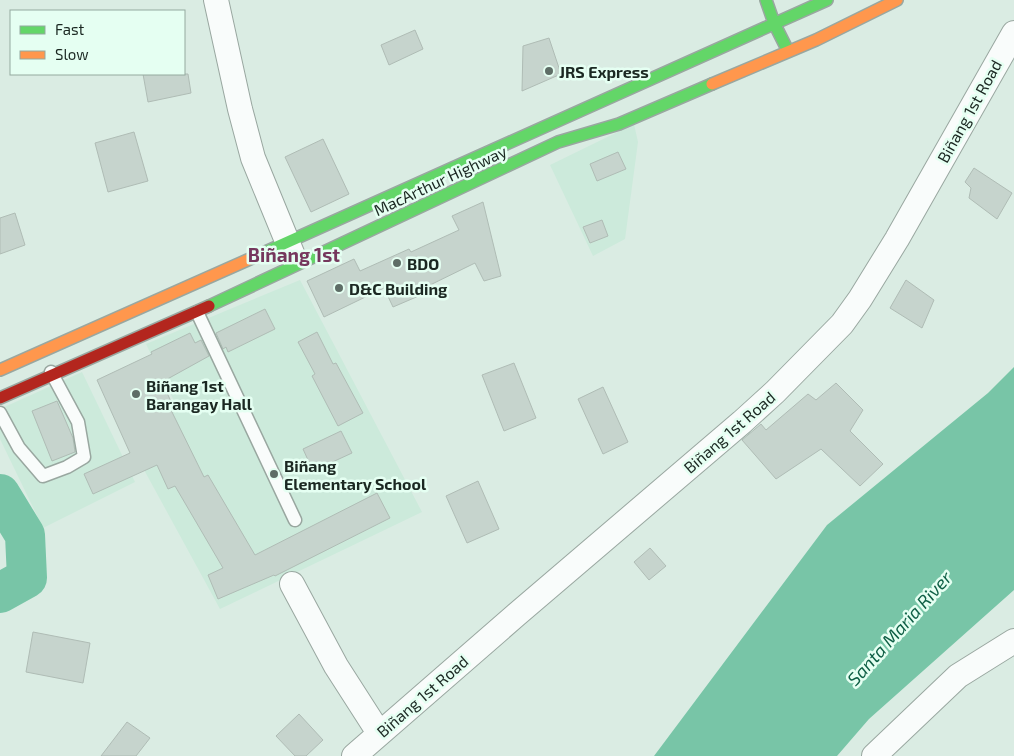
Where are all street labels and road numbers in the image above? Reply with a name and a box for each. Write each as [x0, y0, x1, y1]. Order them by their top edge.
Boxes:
street label: Biñang 1st Road [933, 56, 1005, 166]
street label: MacArthur Highway [371, 141, 510, 219]
street label: Biñang 1st Road [679, 387, 779, 477]
street label: Biñang 1st Road [372, 651, 472, 741]

